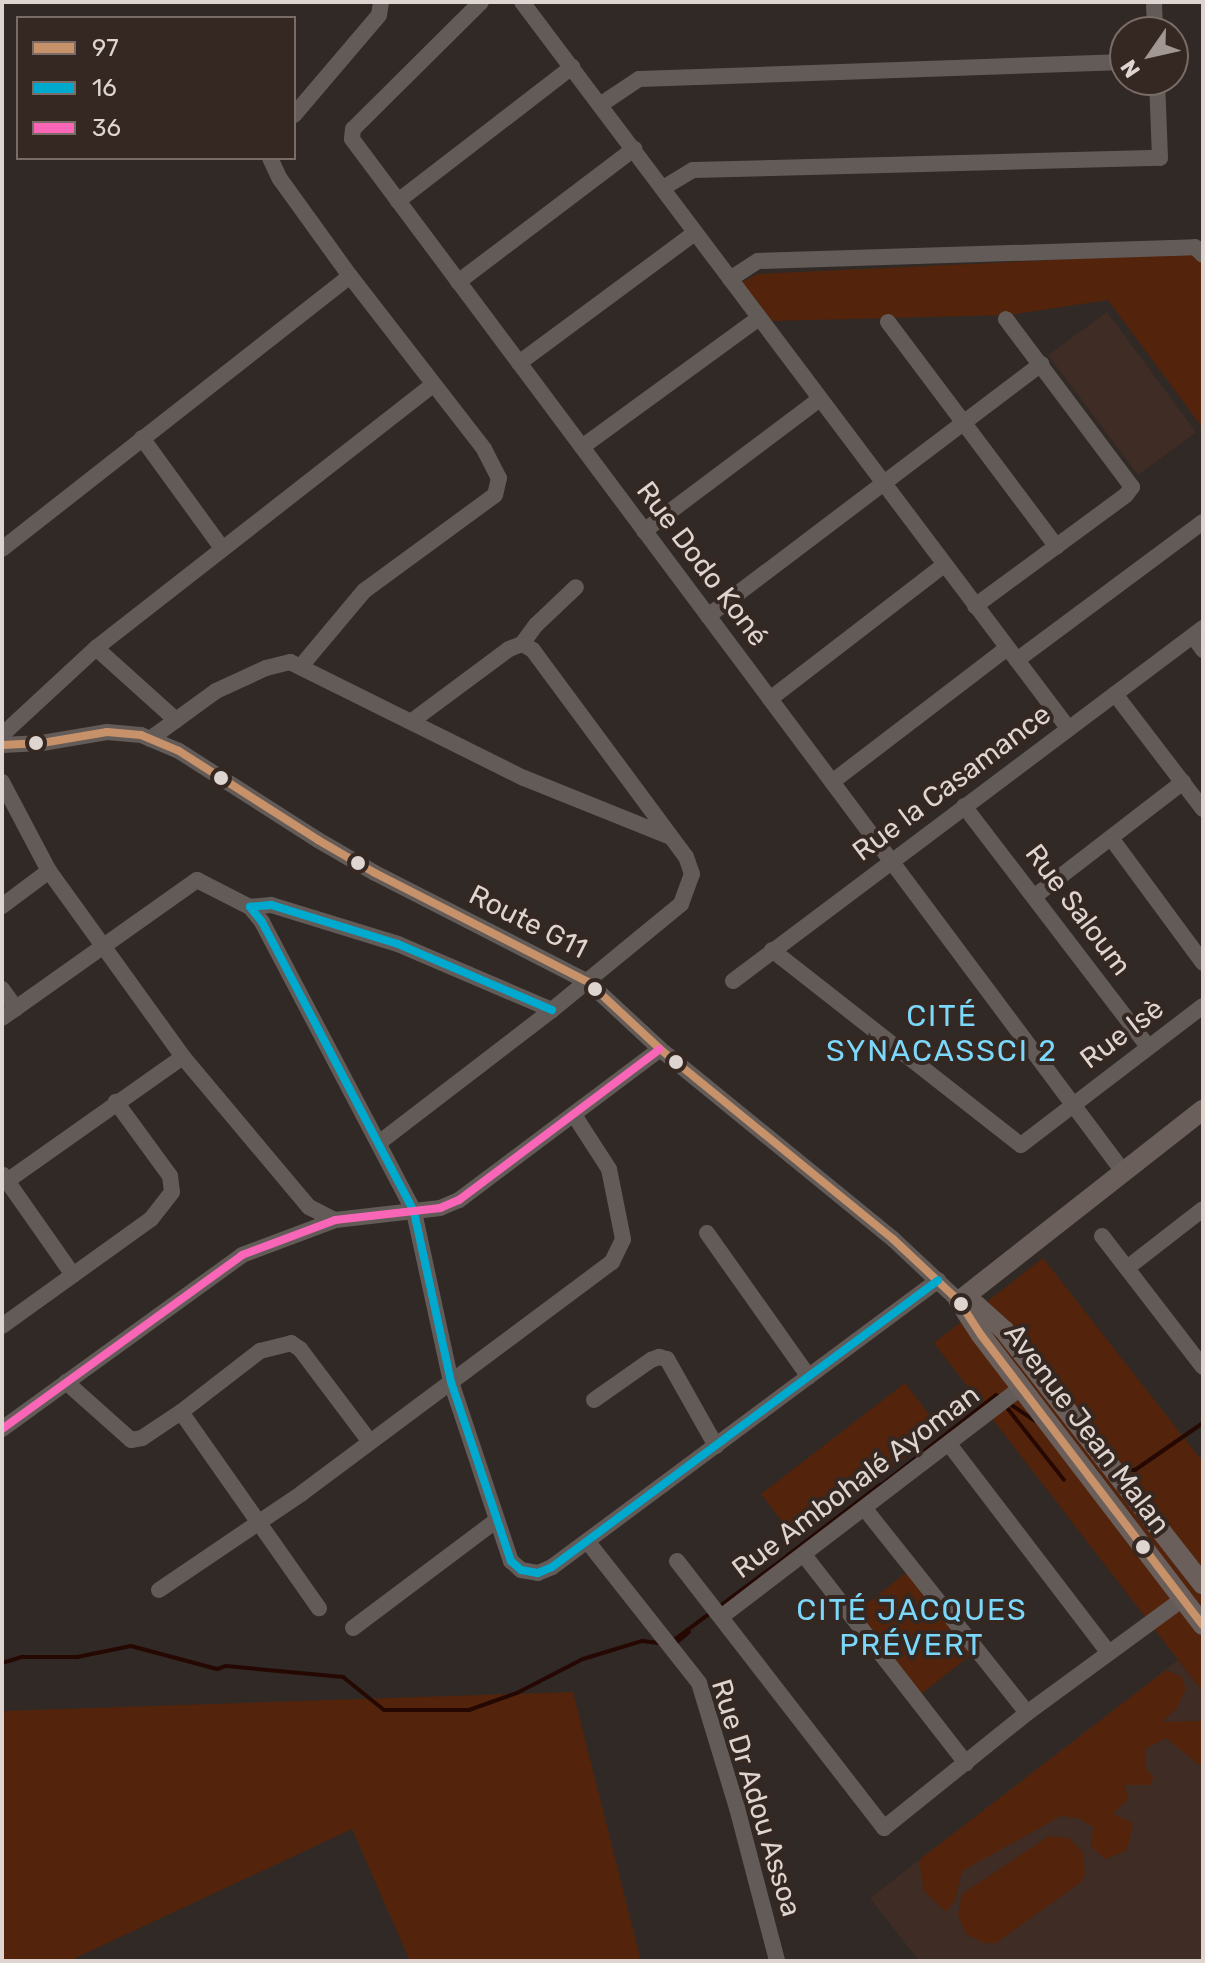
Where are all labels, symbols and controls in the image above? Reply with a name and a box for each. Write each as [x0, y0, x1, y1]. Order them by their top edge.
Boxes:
legend [16, 16, 296, 160]
north arrow [1109, 16, 1189, 96]
text: 97 [92, 34, 119, 62]
text: N [1115, 54, 1146, 83]
text: 16 [92, 74, 117, 102]
text: 36 [92, 114, 121, 142]
street label: Rue Dodo Koné [629, 475, 775, 653]
street label: Rue la Casamance [846, 698, 1058, 868]
unlabelled marker [28, 735, 44, 751]
unlabelled marker [213, 770, 229, 786]
street label: Rue Saloum [1018, 838, 1138, 982]
unlabelled marker [350, 855, 366, 871]
street label: Route G11 [464, 878, 592, 966]
unlabelled marker [587, 981, 603, 997]
street label: Rue Isè [1074, 992, 1170, 1076]
district label: CITÉ SYNACASSCI 2 [826, 998, 1058, 1068]
unlabelled marker [668, 1054, 684, 1070]
unlabelled marker [953, 1296, 969, 1312]
street label: Avenue Jean Malan [997, 1317, 1177, 1541]
street label: Rue Ambohalé Ayoman [725, 1378, 987, 1586]
unlabelled marker [1135, 1539, 1151, 1555]
district label: CITÉ JACQUES PRÉVERT [796, 1592, 1028, 1662]
street label: Rue Dr Adou Assoa [704, 1674, 808, 1922]

